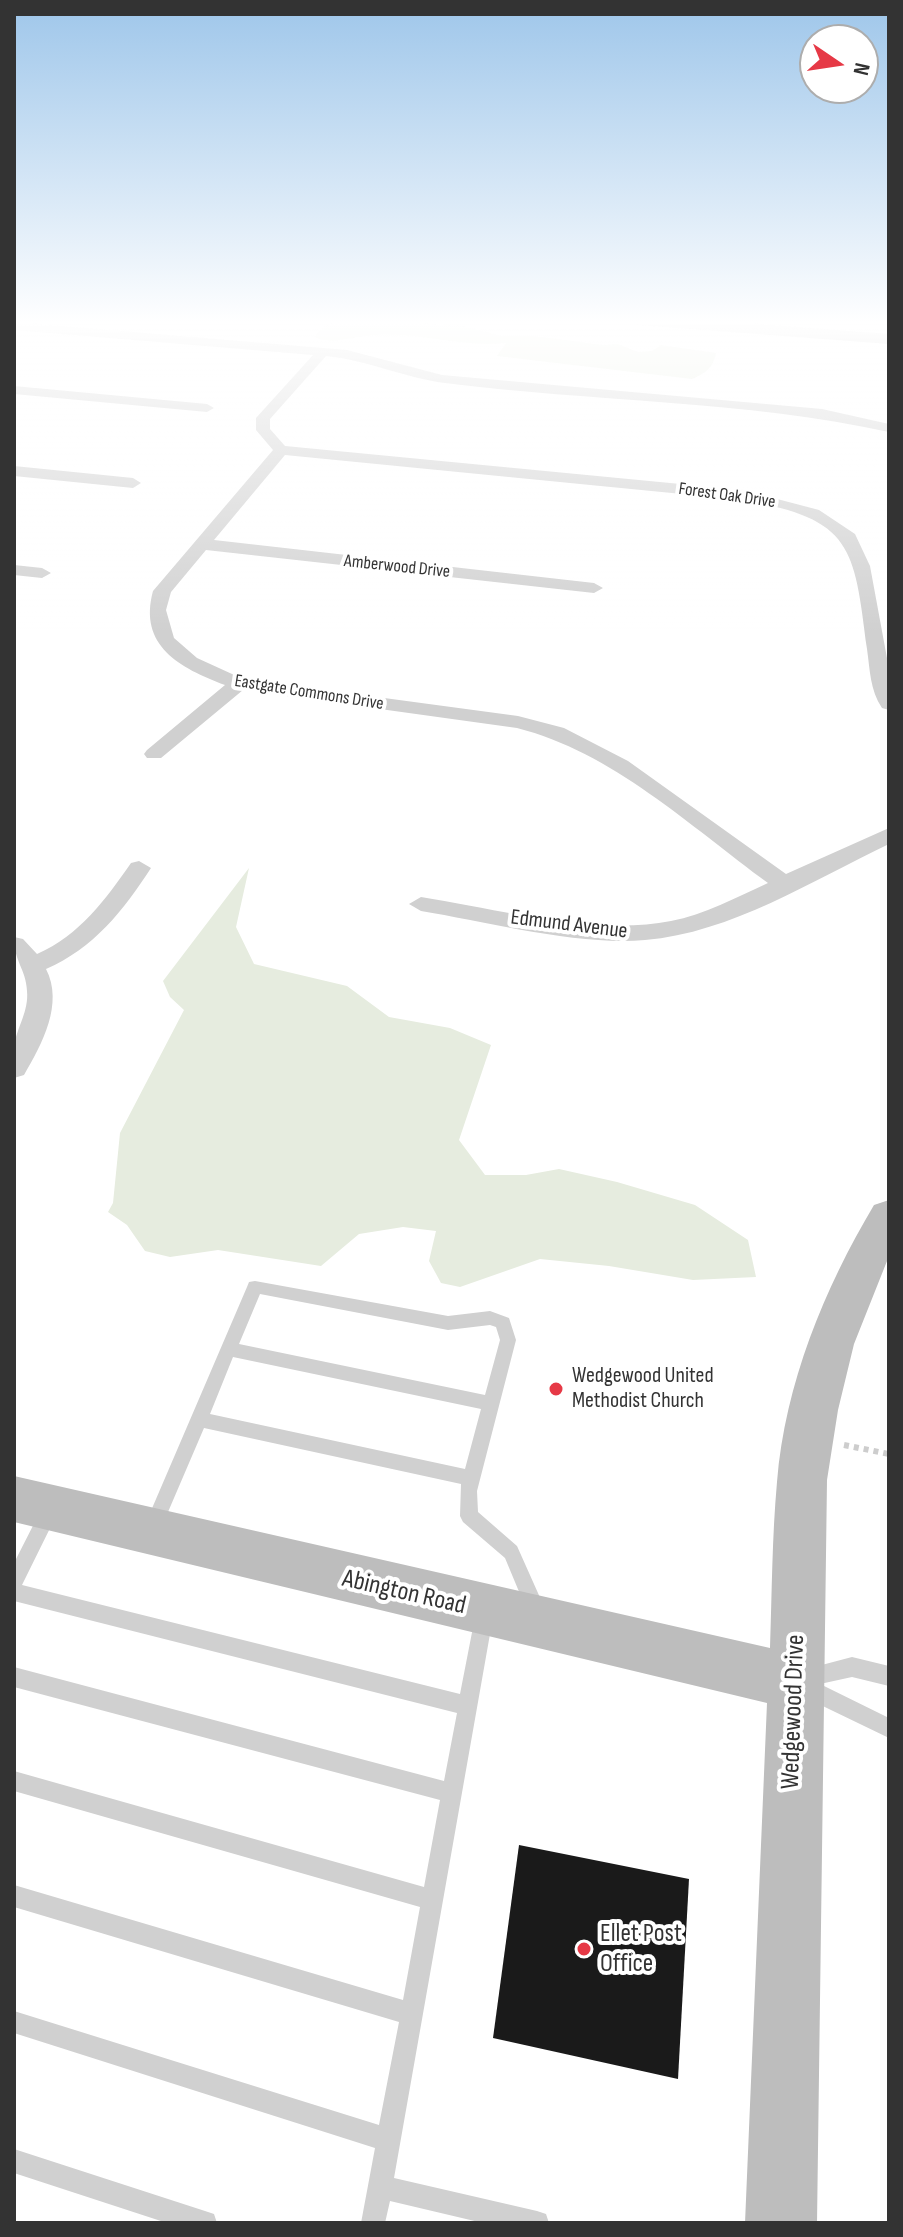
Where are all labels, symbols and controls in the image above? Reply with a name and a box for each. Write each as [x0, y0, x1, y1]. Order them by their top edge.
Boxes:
north arrow [799, 24, 879, 104]
text: N [846, 60, 875, 78]
street label: Forest Oak Drive [677, 479, 777, 513]
street label: Amberwood Drive [343, 551, 451, 583]
street label: Eastgate Commons Drive [233, 671, 385, 715]
street label: Edmund Avenue [509, 905, 629, 945]
place label: Wedgewood United Methodist Church [572, 1363, 714, 1414]
marker: Wedgewood United Methodist Church [547, 1380, 565, 1398]
street label: Abington Road [339, 1564, 469, 1622]
street label: Wedgewood Drive [776, 1634, 812, 1790]
place label: Ellet Post Office [600, 1918, 682, 1980]
marker: Ellet Post Office [575, 1940, 593, 1958]

